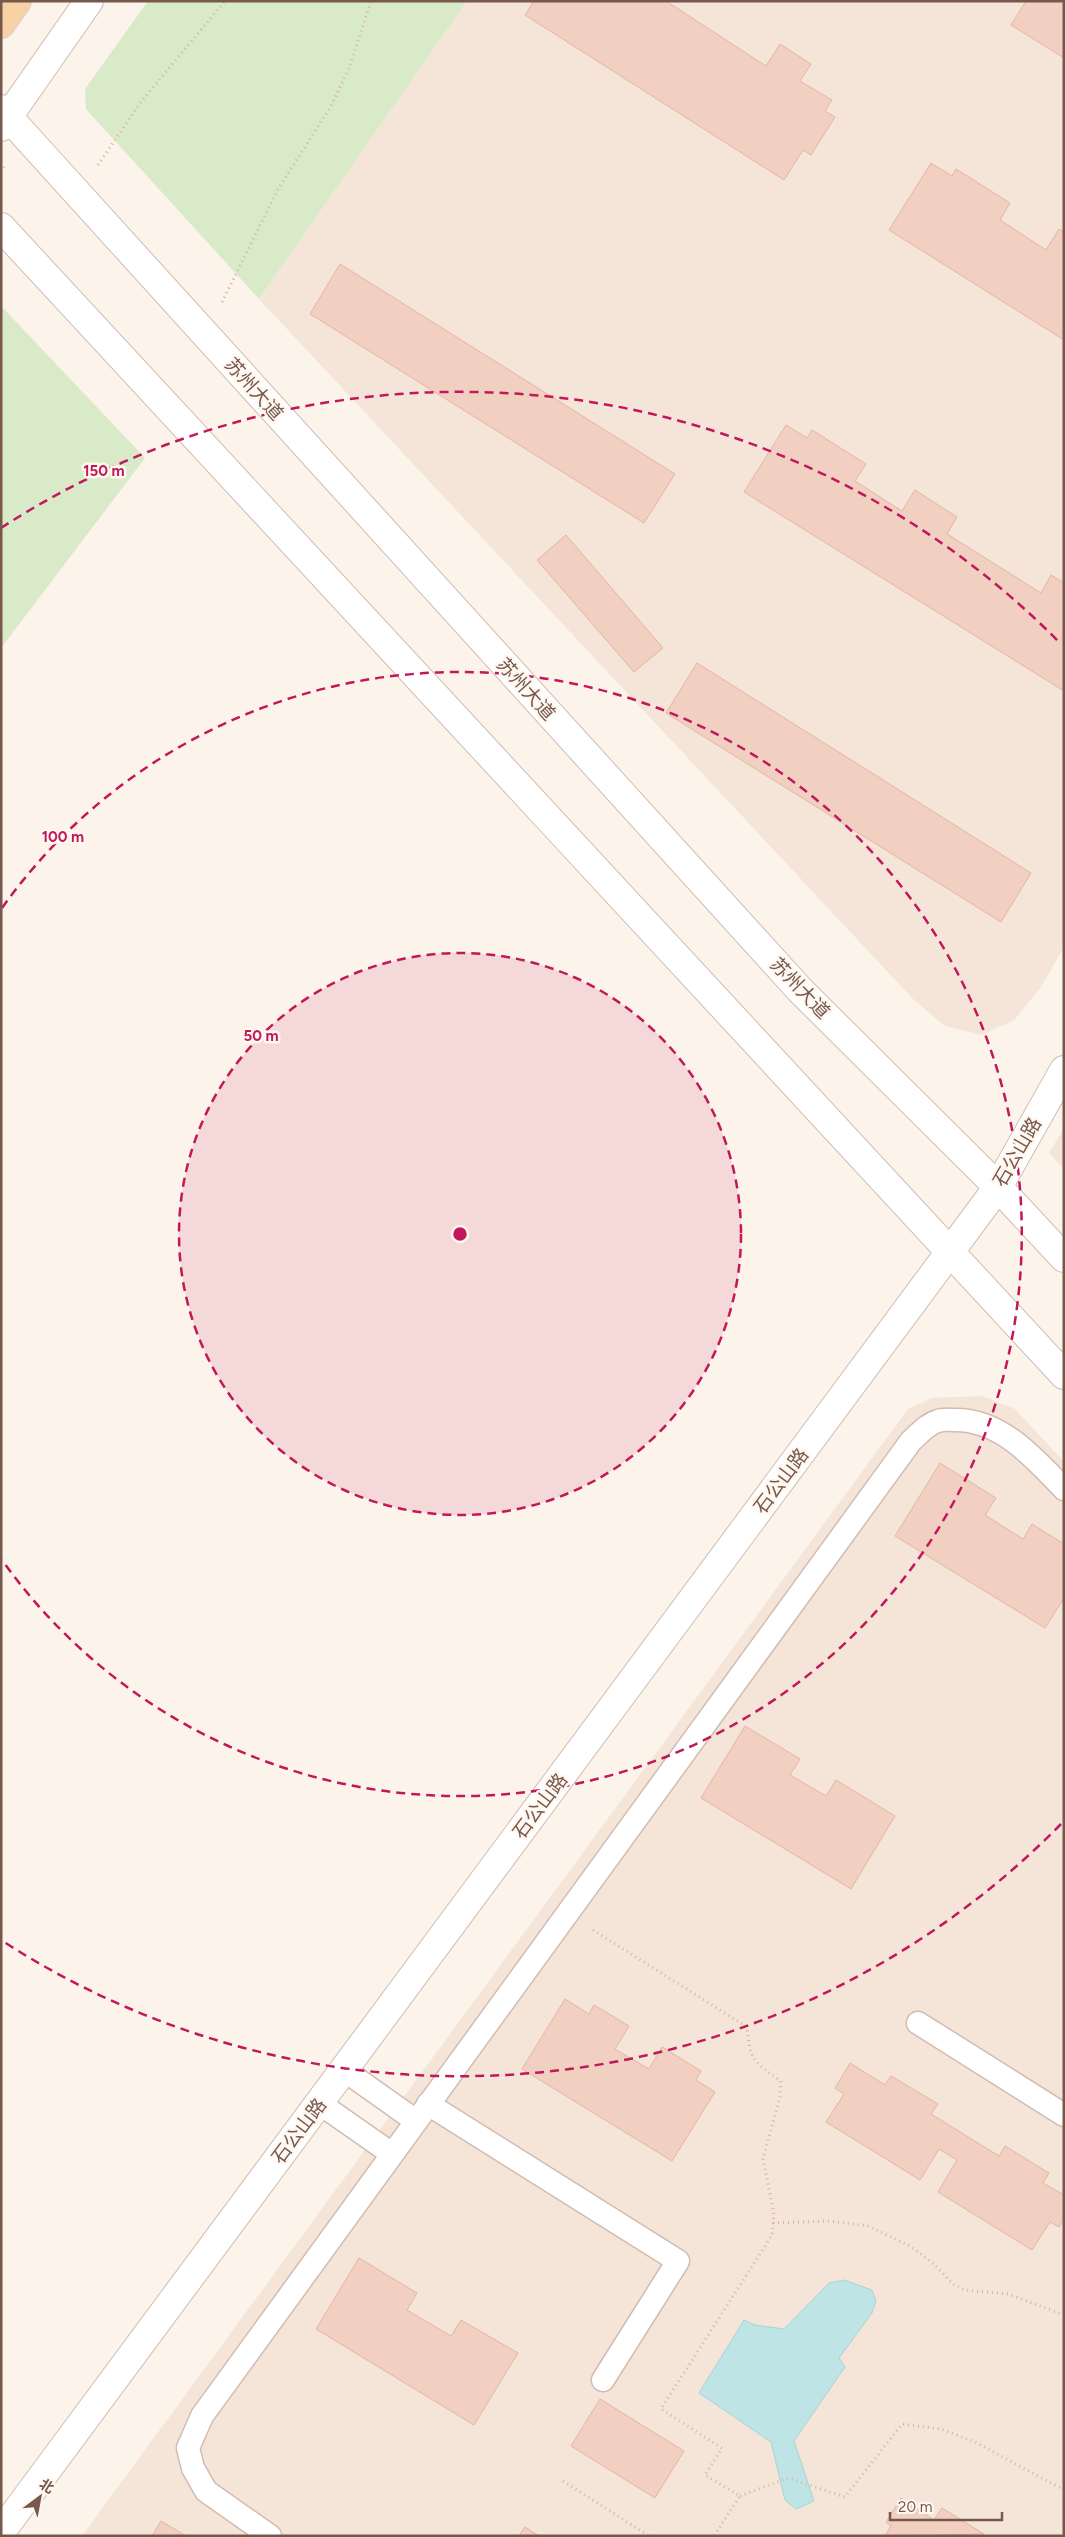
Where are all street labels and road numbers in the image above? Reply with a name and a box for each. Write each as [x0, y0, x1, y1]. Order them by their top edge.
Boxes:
street label: 苏州大道 [220, 353, 288, 425]
street label: 苏州大道 [492, 653, 560, 725]
street label: 苏州大道 [765, 953, 835, 1023]
street label: 石公山路 [988, 1113, 1046, 1191]
street label: 石公山路 [749, 1444, 813, 1518]
street label: 石公山路 [508, 1769, 572, 1843]
street label: 石公山路 [267, 2094, 331, 2168]

